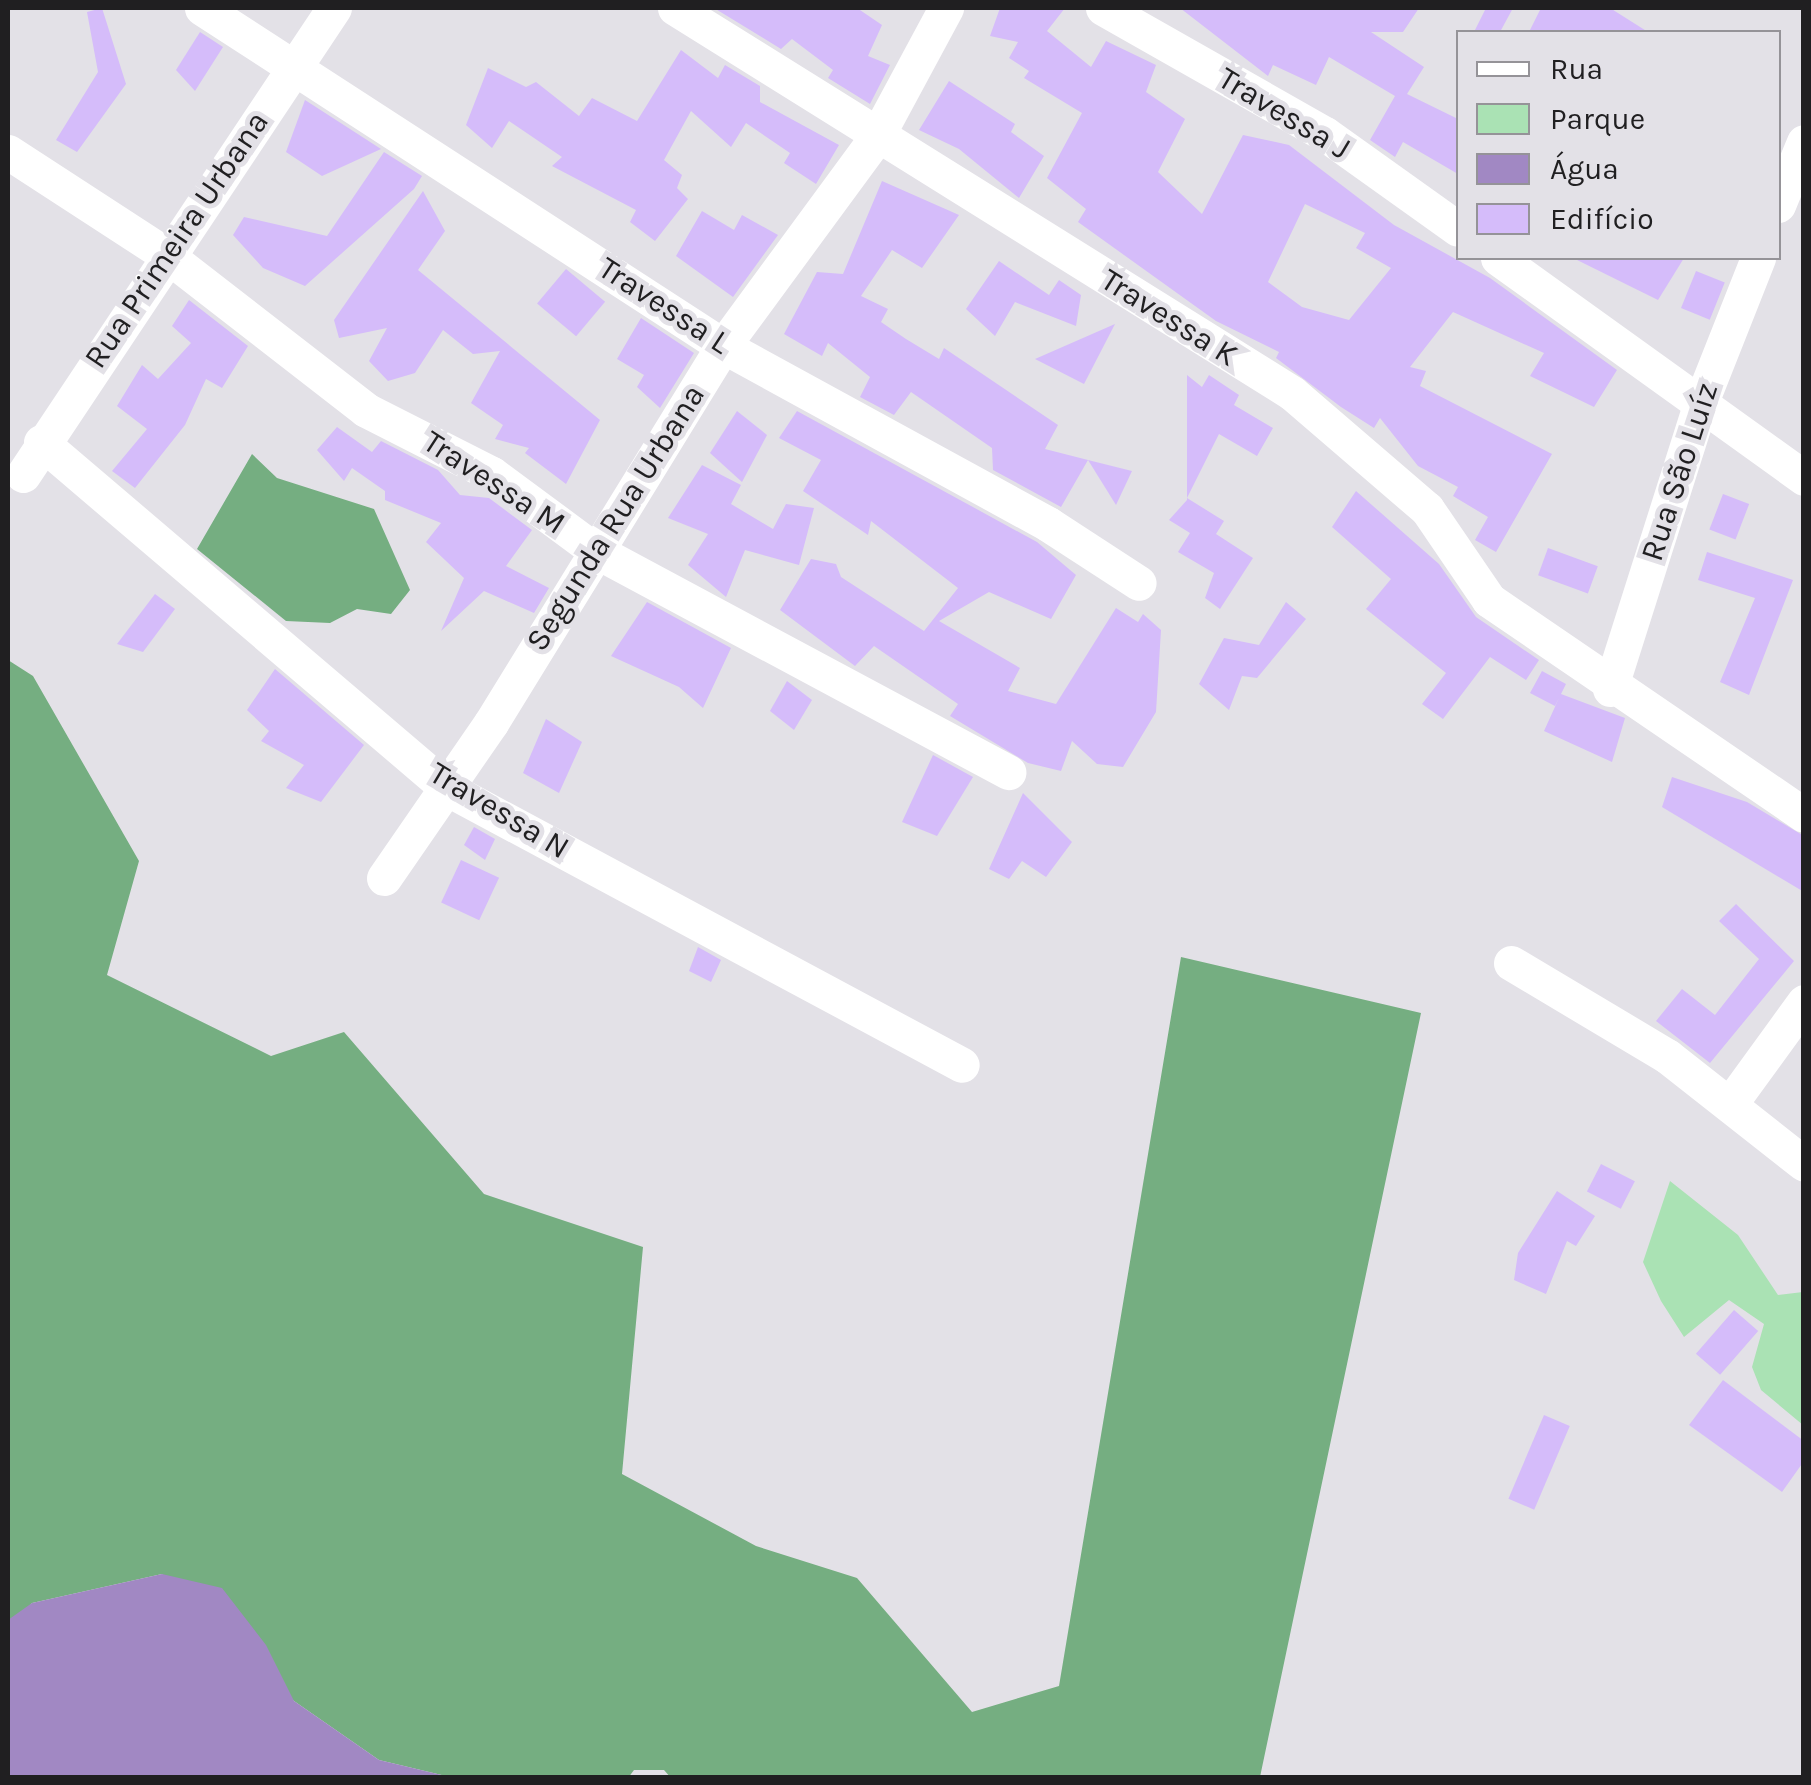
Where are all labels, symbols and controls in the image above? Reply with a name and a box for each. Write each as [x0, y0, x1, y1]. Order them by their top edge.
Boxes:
legend [1456, 30, 1781, 260]
text: Rua [1550, 51, 1603, 87]
street label: Travessa J [1211, 60, 1357, 168]
text: Parque [1550, 101, 1645, 137]
street label: Rua Primeira Urbana [77, 104, 277, 376]
text: Água [1550, 151, 1619, 187]
text: Edifício [1550, 201, 1654, 237]
street label: Travessa L [591, 249, 737, 363]
street label: Travessa K [1094, 261, 1244, 375]
street label: Segunda Rua Urbana [518, 378, 714, 658]
street label: Rua São Luíz [1633, 378, 1727, 566]
street label: Travessa M [416, 423, 572, 543]
street label: Travessa N [422, 754, 576, 868]

